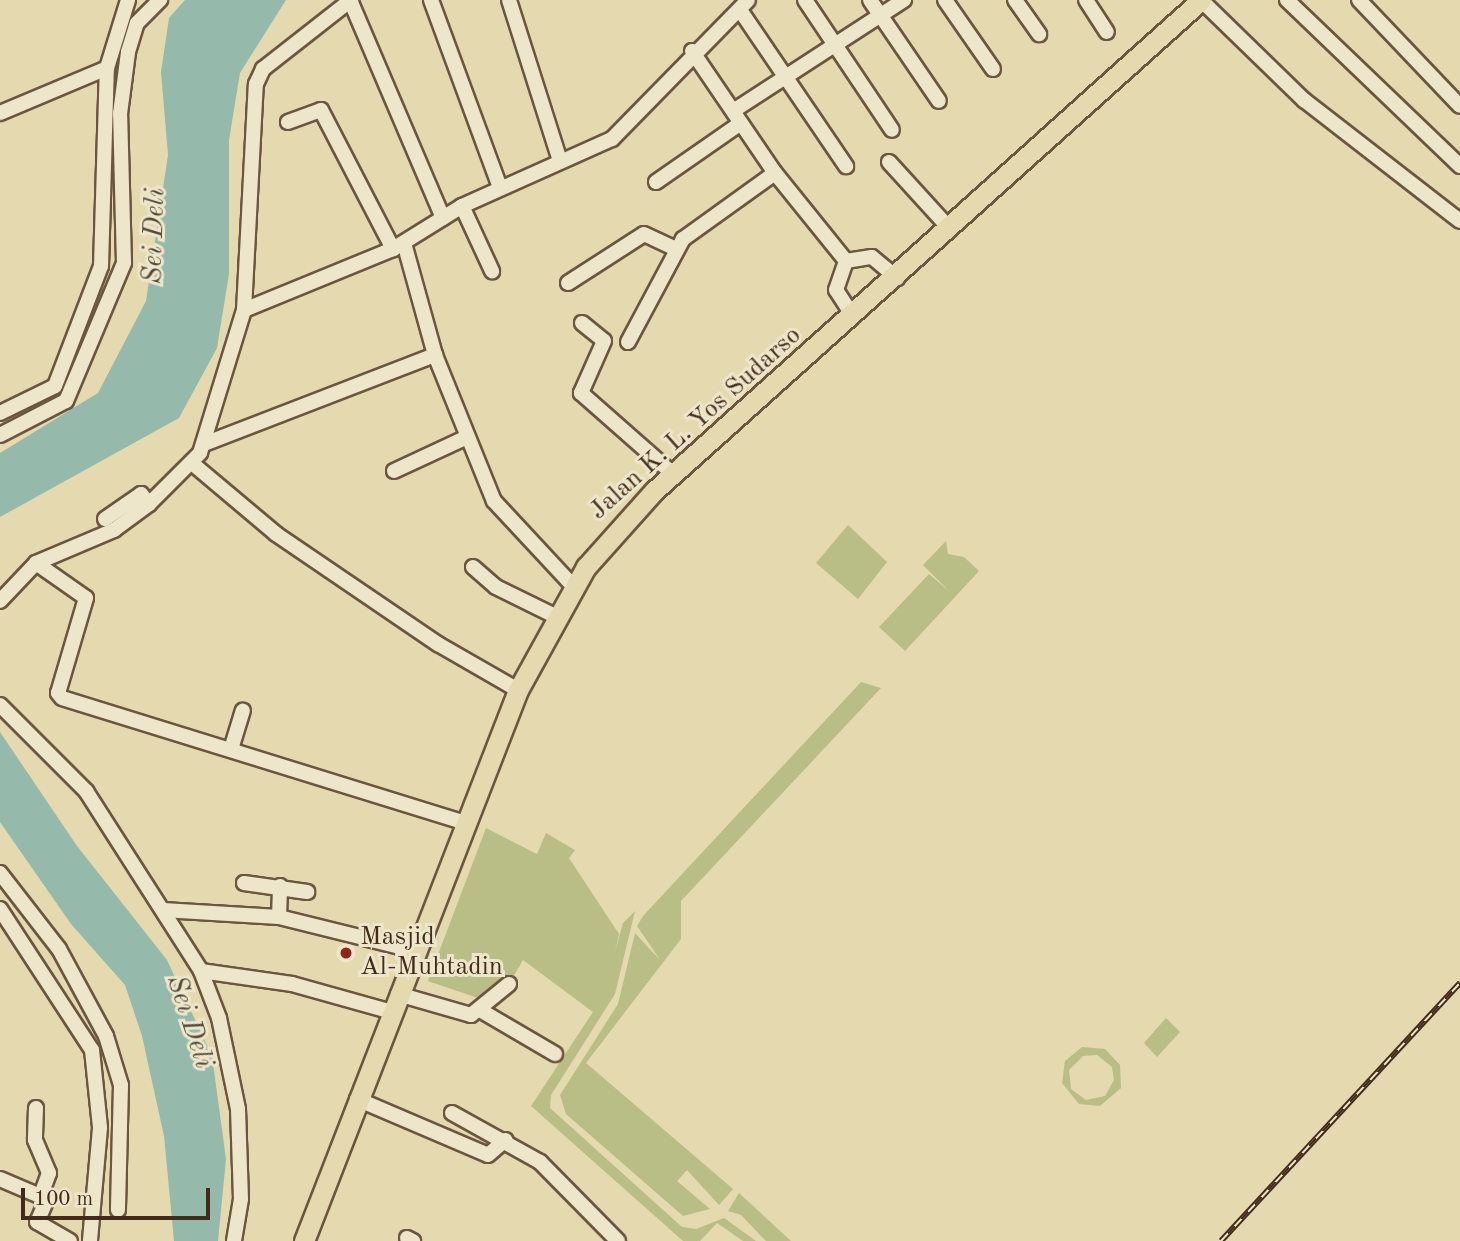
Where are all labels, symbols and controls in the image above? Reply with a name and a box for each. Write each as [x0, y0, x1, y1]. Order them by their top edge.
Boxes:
water label: Sei Deli [137, 187, 173, 285]
street label: Jalan K. L. Yos Sudarso [584, 321, 808, 527]
place label: Masjid Al-Muhtadin [360, 922, 503, 984]
marker: Masjid Al-Muhtadin [338, 945, 354, 961]
water label: Sei Deli [158, 971, 220, 1073]
scale bar [24, 1174, 214, 1218]
text: 100 m [34, 1189, 93, 1210]

